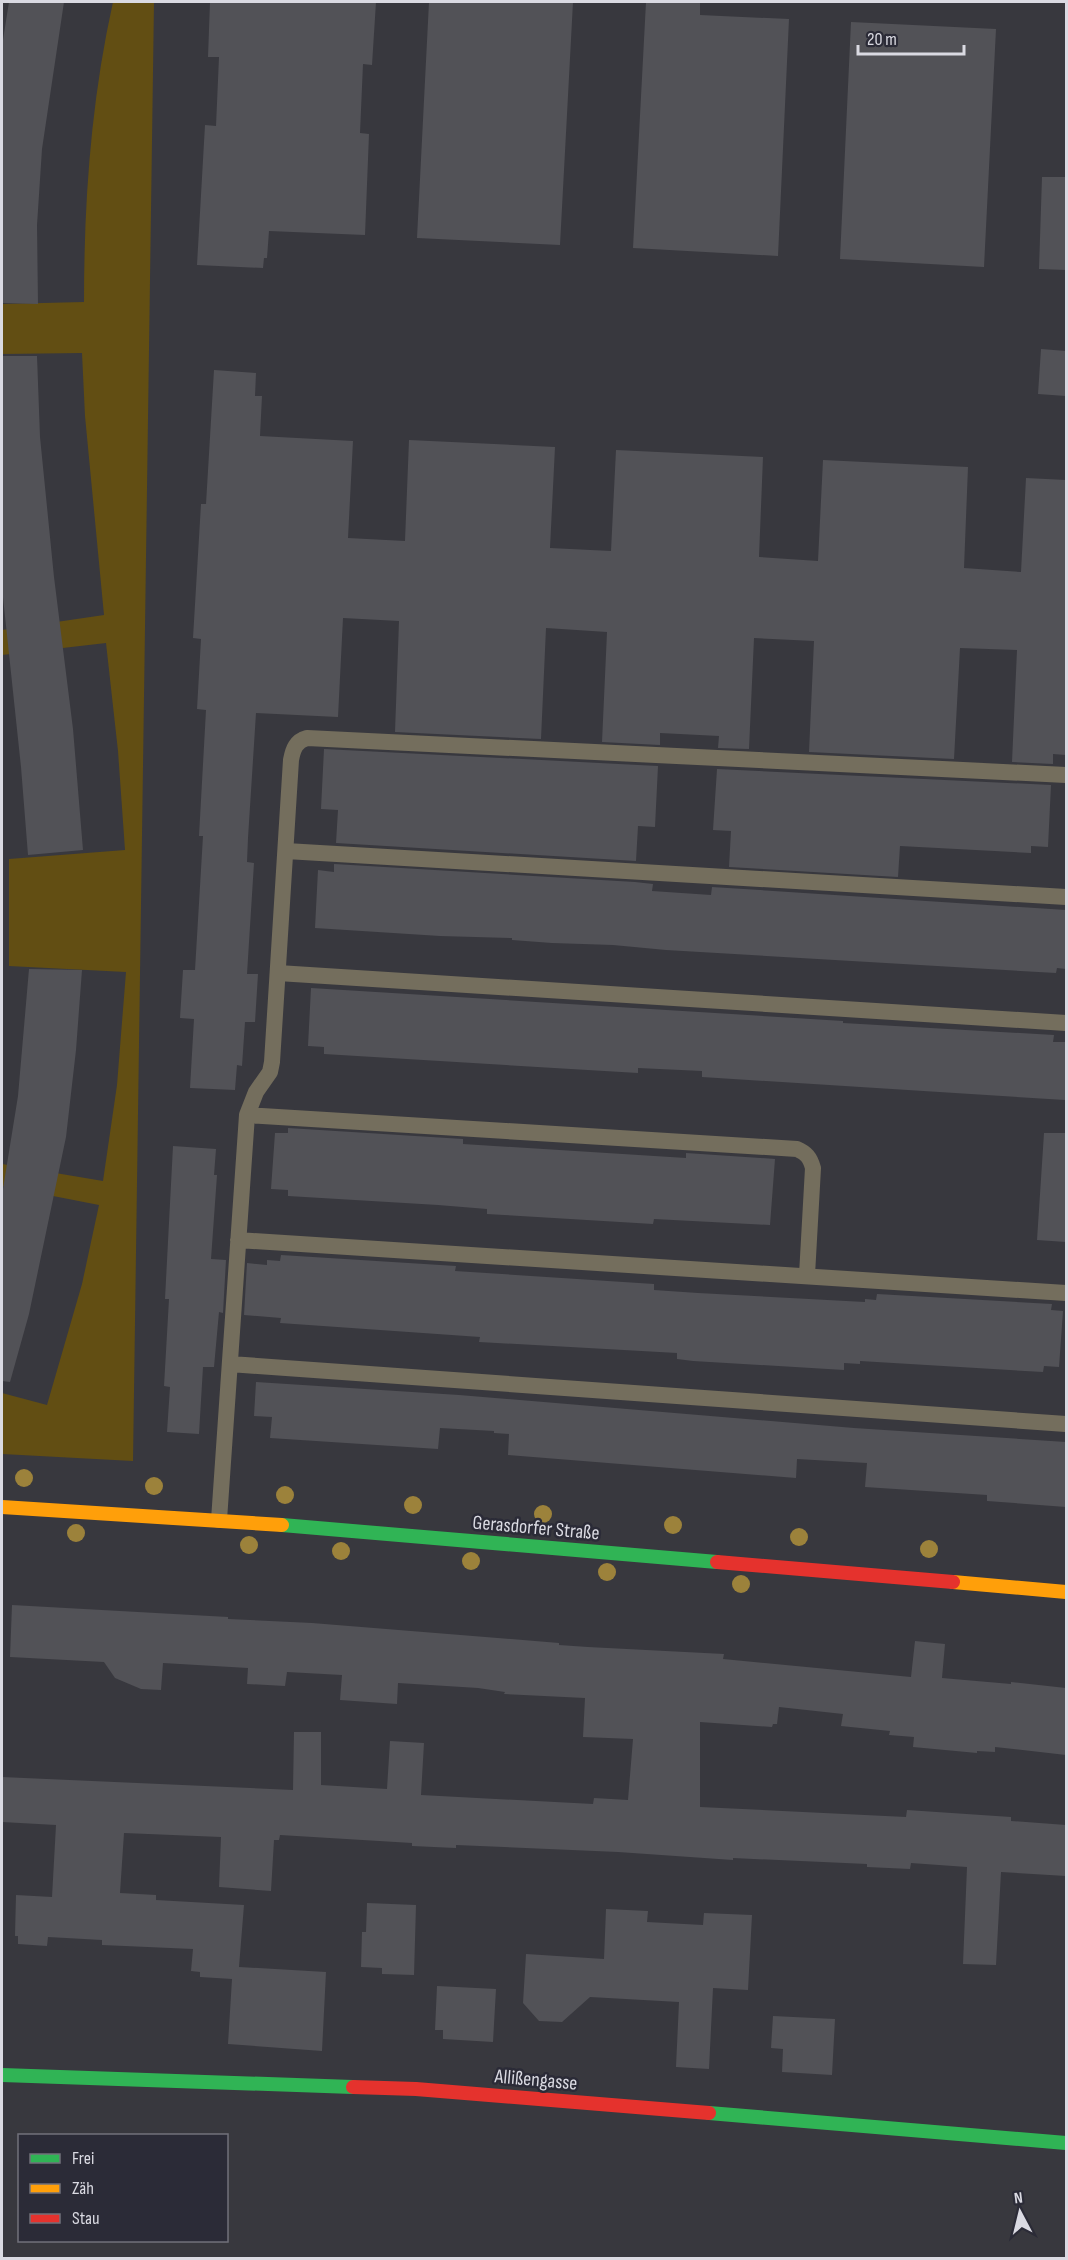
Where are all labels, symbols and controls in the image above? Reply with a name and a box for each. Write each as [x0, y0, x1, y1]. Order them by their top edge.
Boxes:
scale bar [858, 18, 964, 56]
text: 20 m [867, 29, 897, 50]
street label: Gerasdorfer Straße [471, 1510, 601, 1546]
street label: Allißengasse [493, 2064, 578, 2096]
legend [18, 2134, 228, 2242]
text: Frei [72, 2148, 94, 2169]
text: Zäh [72, 2178, 94, 2199]
north arrow [990, 2182, 1050, 2242]
text: N [1013, 2189, 1024, 2209]
text: Stau [72, 2208, 100, 2229]

